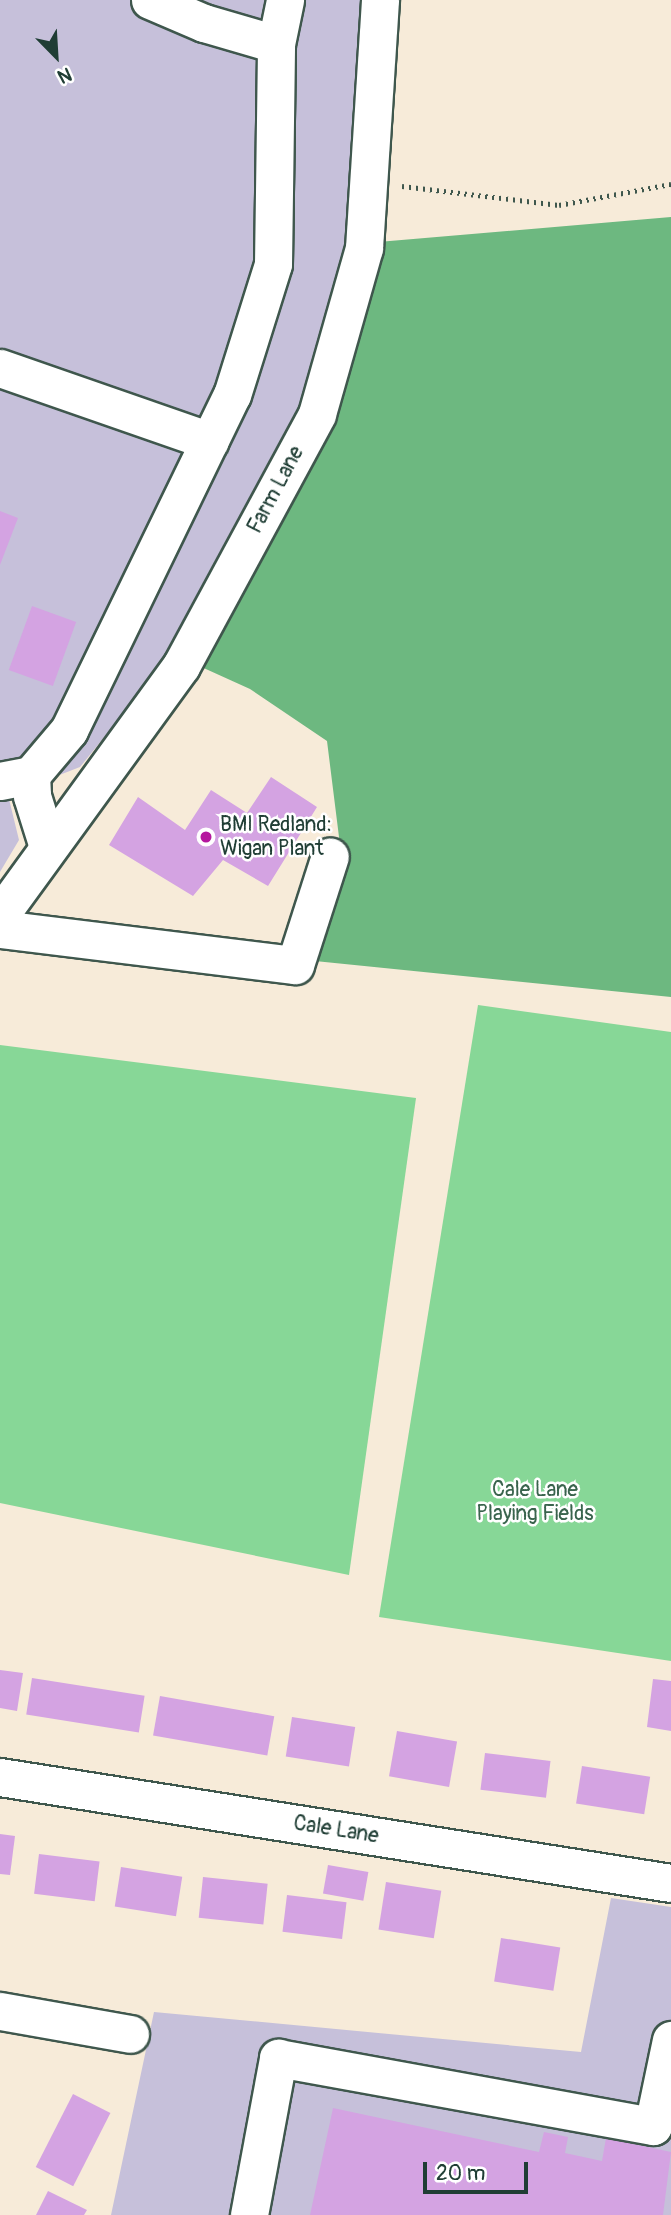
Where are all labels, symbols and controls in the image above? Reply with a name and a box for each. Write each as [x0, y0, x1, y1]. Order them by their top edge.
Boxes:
north arrow [21, 21, 91, 91]
text: N [54, 62, 75, 89]
street label: Farm Lane [243, 442, 309, 538]
place label: BMI Redland: Wigan Plant [220, 812, 332, 862]
marker: BMI Redland: Wigan Plant [198, 829, 214, 845]
park label: Cale Lane Playing Fields [476, 1477, 594, 1527]
street label: Cale Lane [292, 1811, 380, 1849]
scale bar [426, 2148, 531, 2192]
text: 20 m [436, 2160, 485, 2187]

